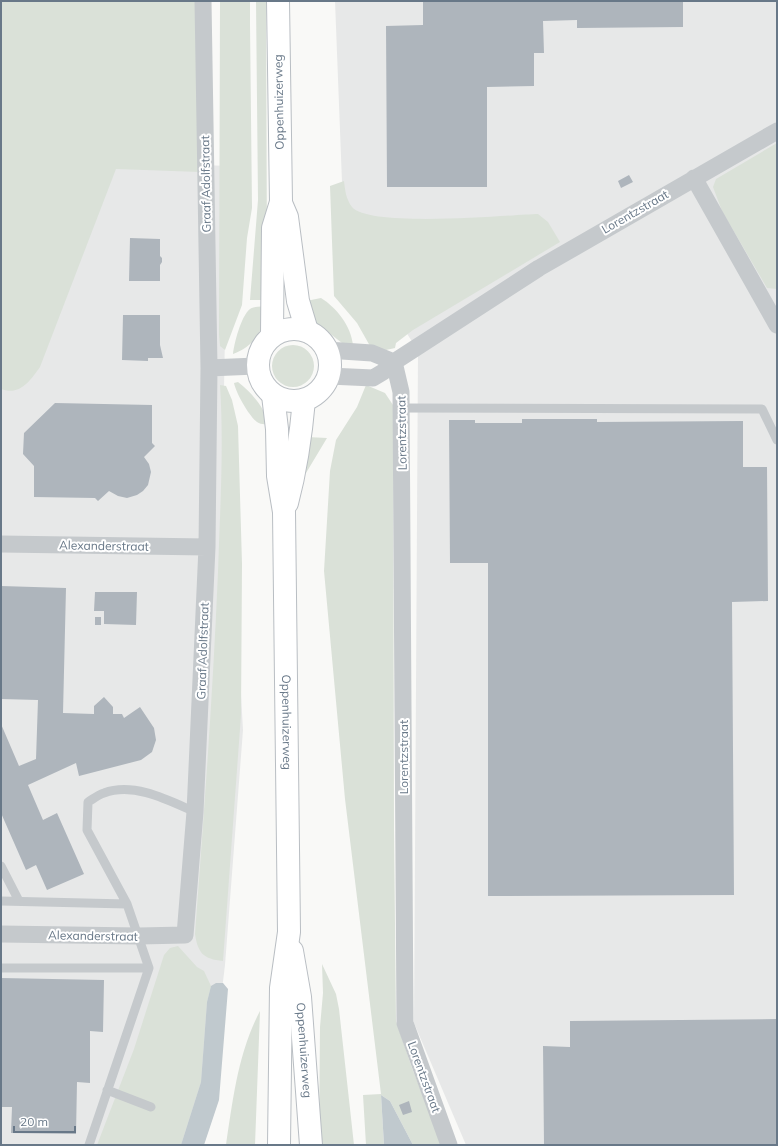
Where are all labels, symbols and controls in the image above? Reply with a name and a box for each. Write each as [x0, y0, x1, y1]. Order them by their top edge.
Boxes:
street label: Oppenhuizerweg [270, 54, 287, 150]
street label: Graaf Adolfstraat [197, 135, 214, 233]
street label: Lorentzstraat [599, 186, 671, 237]
street label: Lorentzstraat [393, 396, 410, 470]
street label: Alexanderstraat [59, 537, 149, 554]
street label: Graaf Adolfstraat [193, 602, 212, 700]
street label: Oppenhuizerweg [279, 674, 295, 770]
street label: Lorentzstraat [396, 720, 411, 794]
street label: Alexanderstraat [48, 927, 138, 944]
street label: Oppenhuizerweg [293, 1002, 315, 1098]
street label: Lorentzstraat [405, 1039, 444, 1114]
scale bar [14, 1108, 75, 1134]
text: 20 m [20, 1114, 48, 1129]

